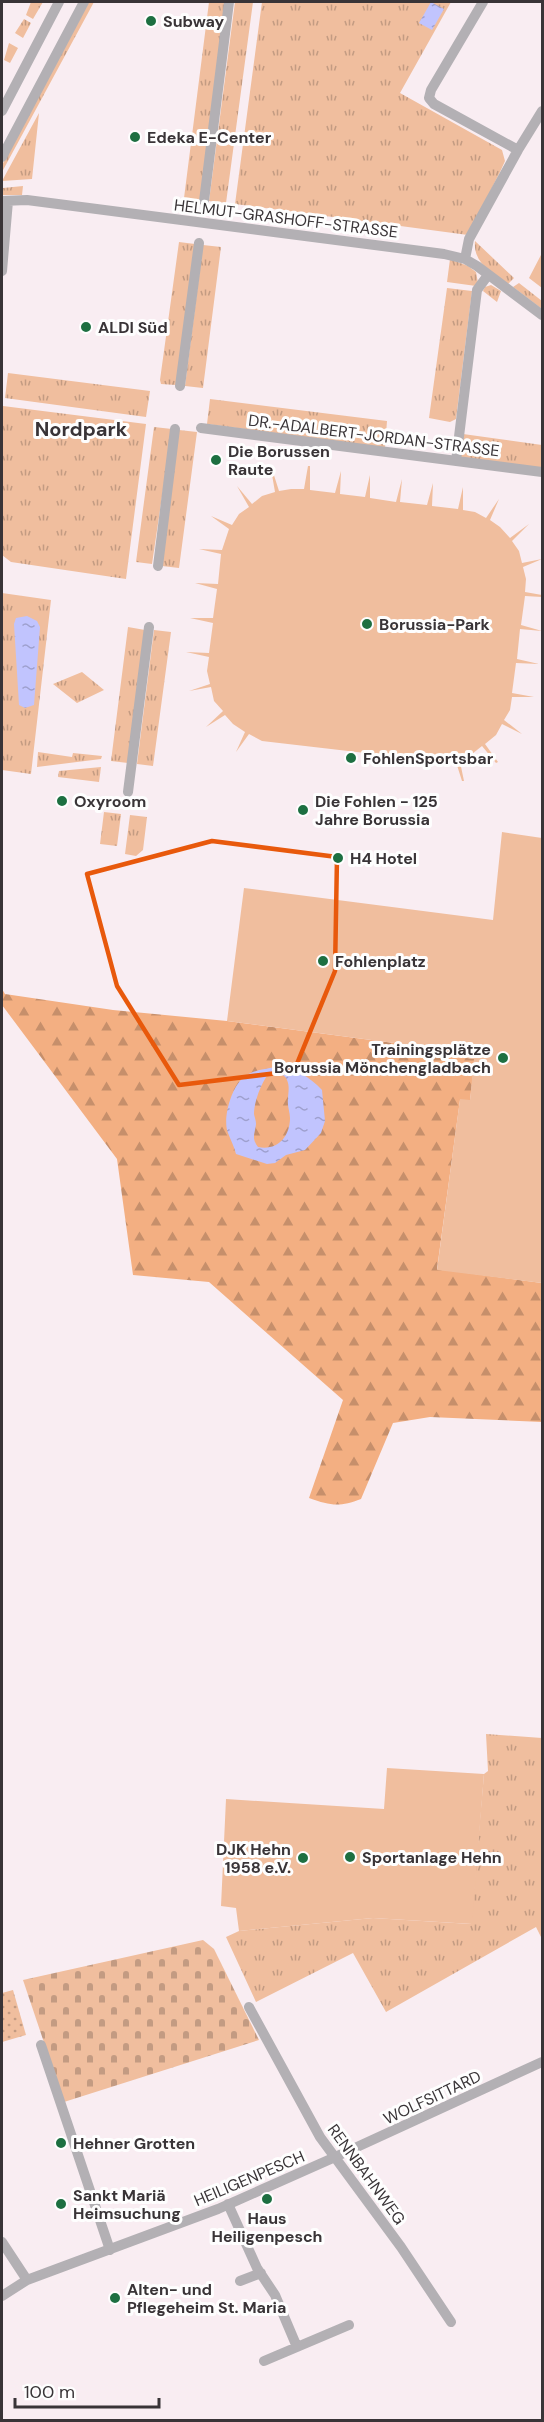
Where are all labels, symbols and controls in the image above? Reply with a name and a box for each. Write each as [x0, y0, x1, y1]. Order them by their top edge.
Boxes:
place label: Subway [163, 11, 225, 32]
marker: Subway [144, 14, 158, 28]
place label: Edeka E-Center [147, 127, 272, 148]
marker: Edeka E-Center [128, 130, 142, 144]
street label: HELMUT-GRASHOFF-STRASSE [173, 194, 399, 243]
place label: ALDI Süd [98, 317, 168, 338]
marker: ALDI Süd [79, 320, 93, 334]
street label: DR.-ADALBERT-JORDAN-STRASSE [247, 410, 501, 461]
district label: Nordpark [35, 416, 128, 442]
place label: Die Borussen Raute [228, 441, 330, 480]
marker: Die Borussen Raute [209, 453, 223, 467]
place label: Borussia-Park [379, 614, 491, 635]
marker: Borussia-Park [360, 617, 374, 631]
place label: FohlenSportsbar [363, 748, 494, 769]
marker: FohlenSportsbar [344, 751, 358, 765]
place label: Oxyroom [74, 791, 146, 812]
place label: Die Fohlen - 125 Jahre Borussia [315, 791, 438, 830]
marker: Oxyroom [55, 794, 69, 808]
marker: Die Fohlen - 125 Jahre Borussia [296, 803, 310, 817]
place label: H4 Hotel [350, 848, 417, 869]
marker: H4 Hotel [331, 851, 345, 865]
place label: Fohlenplatz [335, 951, 426, 972]
marker: Fohlenplatz [316, 954, 330, 968]
place label: Trainingsplätze Borussia Mönchengladbach [274, 1039, 491, 1078]
marker: Trainingsplätze Borussia Mönchengladbach [496, 1051, 510, 1065]
place label: DJK Hehn 1958 e.V. [216, 1839, 291, 1878]
place label: Sportanlage Hehn [362, 1847, 502, 1868]
marker: Sportanlage Hehn [343, 1850, 357, 1864]
marker: DJK Hehn 1958 e.V. [296, 1851, 310, 1865]
street label: WOLFSITTARD [380, 2066, 484, 2129]
street label: RENNBAHNWEG [323, 2120, 410, 2229]
place label: Hehner Grotten [73, 2133, 195, 2154]
marker: Hehner Grotten [54, 2136, 68, 2150]
street label: HEILIGENPESCH [191, 2146, 308, 2211]
place label: Sankt Mariä Heimsuchung [73, 2185, 181, 2224]
marker: Haus Heiligenpesch [260, 2192, 274, 2206]
marker: Sankt Mariä Heimsuchung [54, 2197, 68, 2211]
place label: Haus Heiligenpesch [211, 2208, 323, 2247]
place label: Alten- und Pflegeheim St. Maria [127, 2279, 286, 2318]
marker: Alten- und Pflegeheim St. Maria [108, 2291, 122, 2305]
scale bar [15, 2371, 159, 2409]
text: 100 m [24, 2380, 75, 2404]

